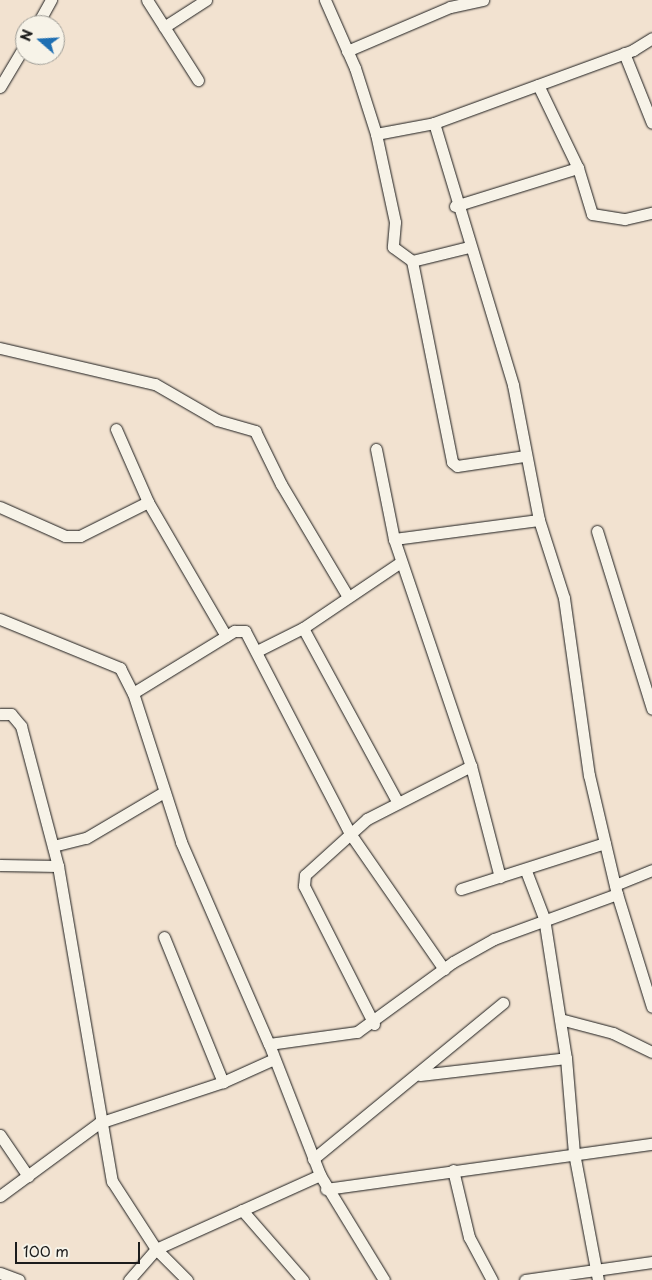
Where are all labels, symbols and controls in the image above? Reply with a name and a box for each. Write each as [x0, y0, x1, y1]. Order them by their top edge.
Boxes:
north arrow [15, 15, 65, 65]
text: N [15, 27, 38, 44]
scale bar [18, 1232, 142, 1264]
text: 100 m [23, 1239, 69, 1262]

